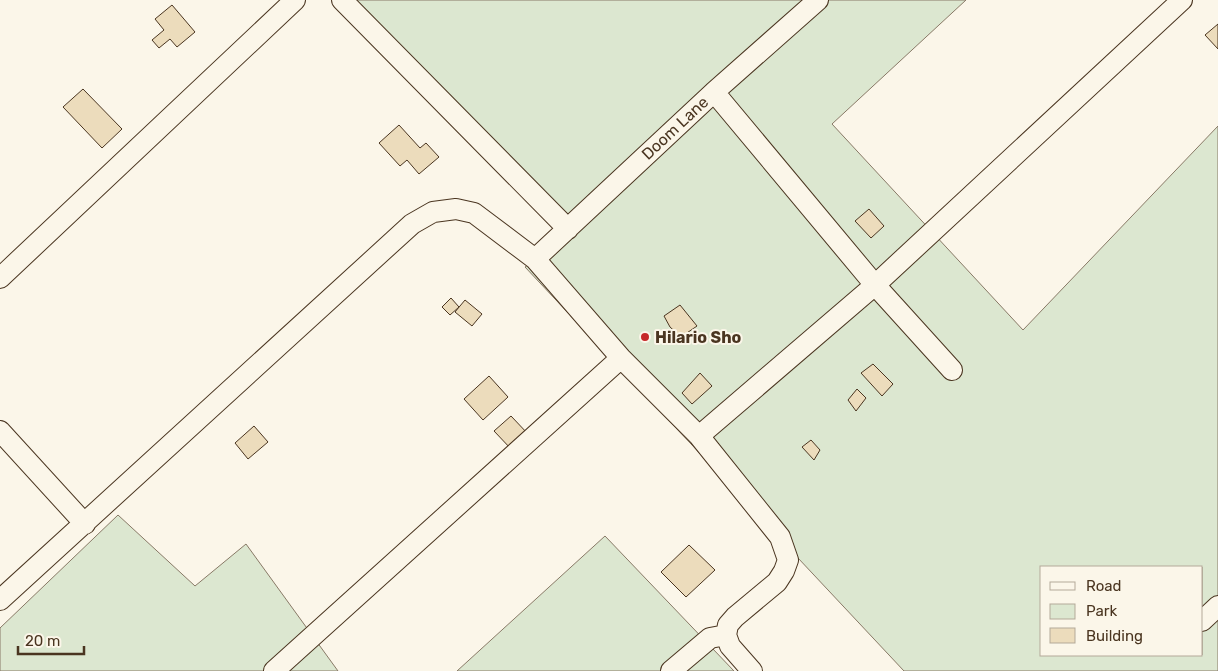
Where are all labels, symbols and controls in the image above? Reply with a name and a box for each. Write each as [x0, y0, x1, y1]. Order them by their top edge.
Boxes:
street label: Doom Lane [638, 92, 712, 164]
place label: Hilario Sho [655, 328, 742, 347]
marker: Hilario Sho [639, 331, 651, 343]
legend [1040, 566, 1203, 656]
text: Road [1086, 577, 1122, 595]
text: Park [1086, 602, 1117, 620]
scale bar [18, 624, 84, 656]
text: Building [1086, 627, 1143, 645]
text: 20 m [25, 632, 60, 650]

